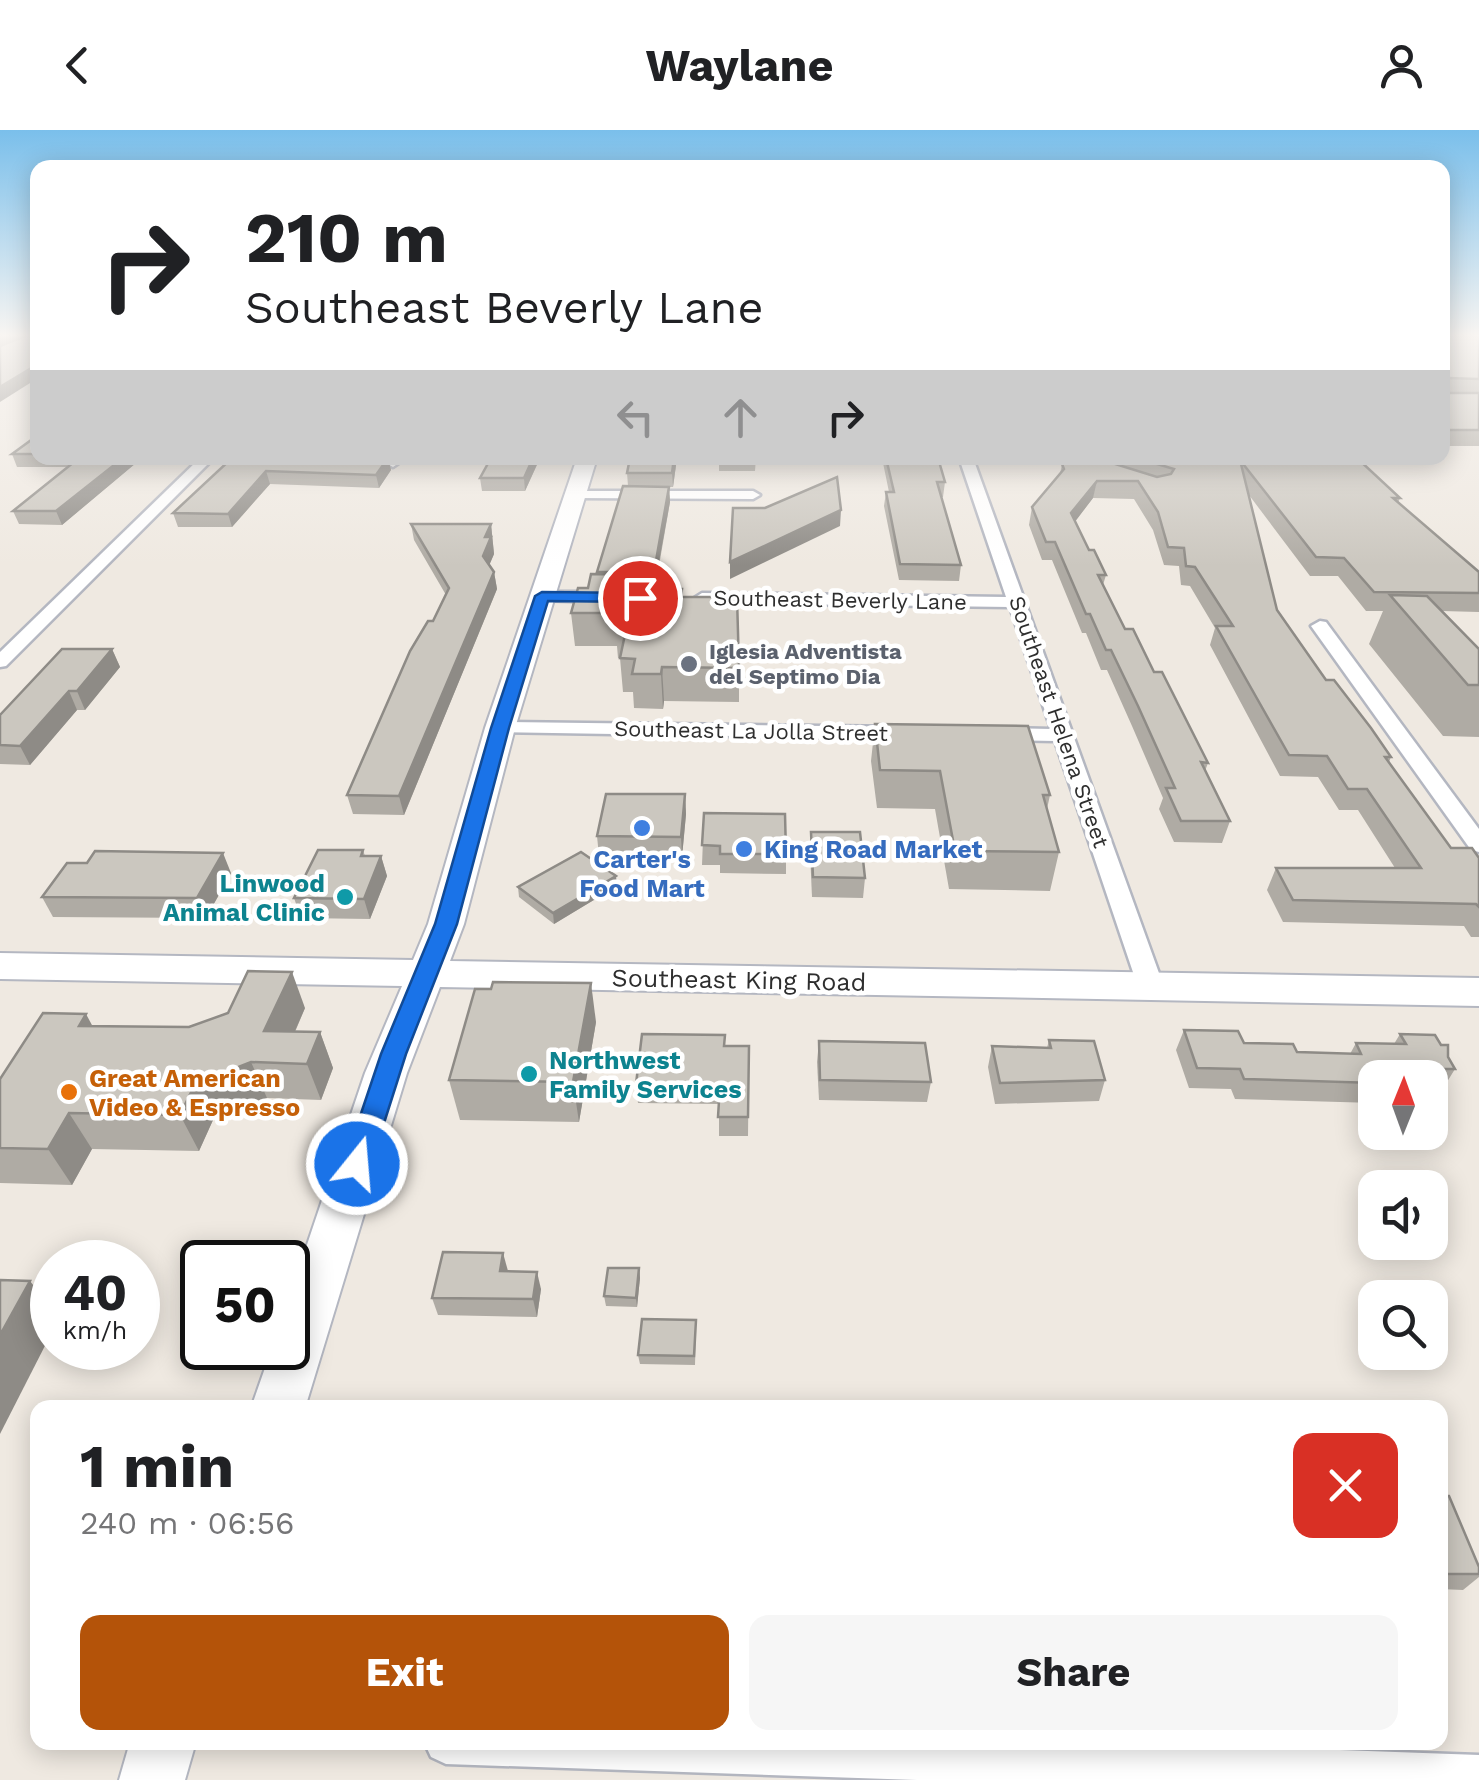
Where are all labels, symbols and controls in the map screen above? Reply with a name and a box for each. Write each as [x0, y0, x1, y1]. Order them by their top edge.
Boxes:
icon: back [50, 38, 105, 93]
icon: person [1374, 38, 1429, 93]
text: Waylane [645, 39, 834, 92]
text: 210 m [245, 197, 448, 279]
icon: right [80, 200, 210, 330]
text: Southeast Beverly Lane [245, 281, 763, 334]
icon: left [608, 390, 663, 445]
icon: ahead [713, 390, 768, 445]
icon: right [818, 390, 873, 445]
pin [598, 556, 683, 641]
icon: arrive [613, 571, 668, 626]
street label: Southeast Beverly Lane [713, 585, 967, 615]
street label: Southeast Helena Street [1004, 593, 1114, 851]
place label: Iglesia Adventista del Septimo Dia [709, 639, 902, 689]
marker: Iglesia Adventista del Septimo Dia [678, 653, 700, 675]
street label: Southeast La Jolla Street [614, 716, 888, 746]
marker: Carter's Food Mart [631, 817, 653, 839]
place label: King Road Market [764, 835, 982, 864]
marker: King Road Market [733, 838, 755, 860]
place label: Carter's Food Mart [579, 845, 705, 903]
place label: Linwood Animal Clinic [163, 869, 325, 927]
marker: Linwood Animal Clinic [334, 886, 356, 908]
street label: Southeast King Road [612, 963, 866, 997]
place label: Northwest Family Services [549, 1046, 742, 1104]
north arrow [1358, 1060, 1448, 1150]
map controls [1358, 1060, 1448, 1370]
marker: Northwest Family Services [518, 1063, 540, 1085]
place label: Great American Video & Espresso [89, 1064, 300, 1122]
marker: Great American Video & Espresso [58, 1081, 80, 1103]
position arrow [305, 1112, 409, 1216]
button: sound [1358, 1170, 1448, 1260]
speed limit sign: 50 [180, 1240, 310, 1370]
text: 40 [63, 1263, 127, 1322]
button: search [1358, 1280, 1448, 1370]
text: km/h [63, 1316, 127, 1345]
text: 1 min [80, 1431, 234, 1502]
button: close [1293, 1433, 1398, 1538]
text: 240 m · 06:56 [80, 1504, 295, 1542]
button: Exit [80, 1615, 729, 1730]
button: Share [749, 1615, 1398, 1730]

